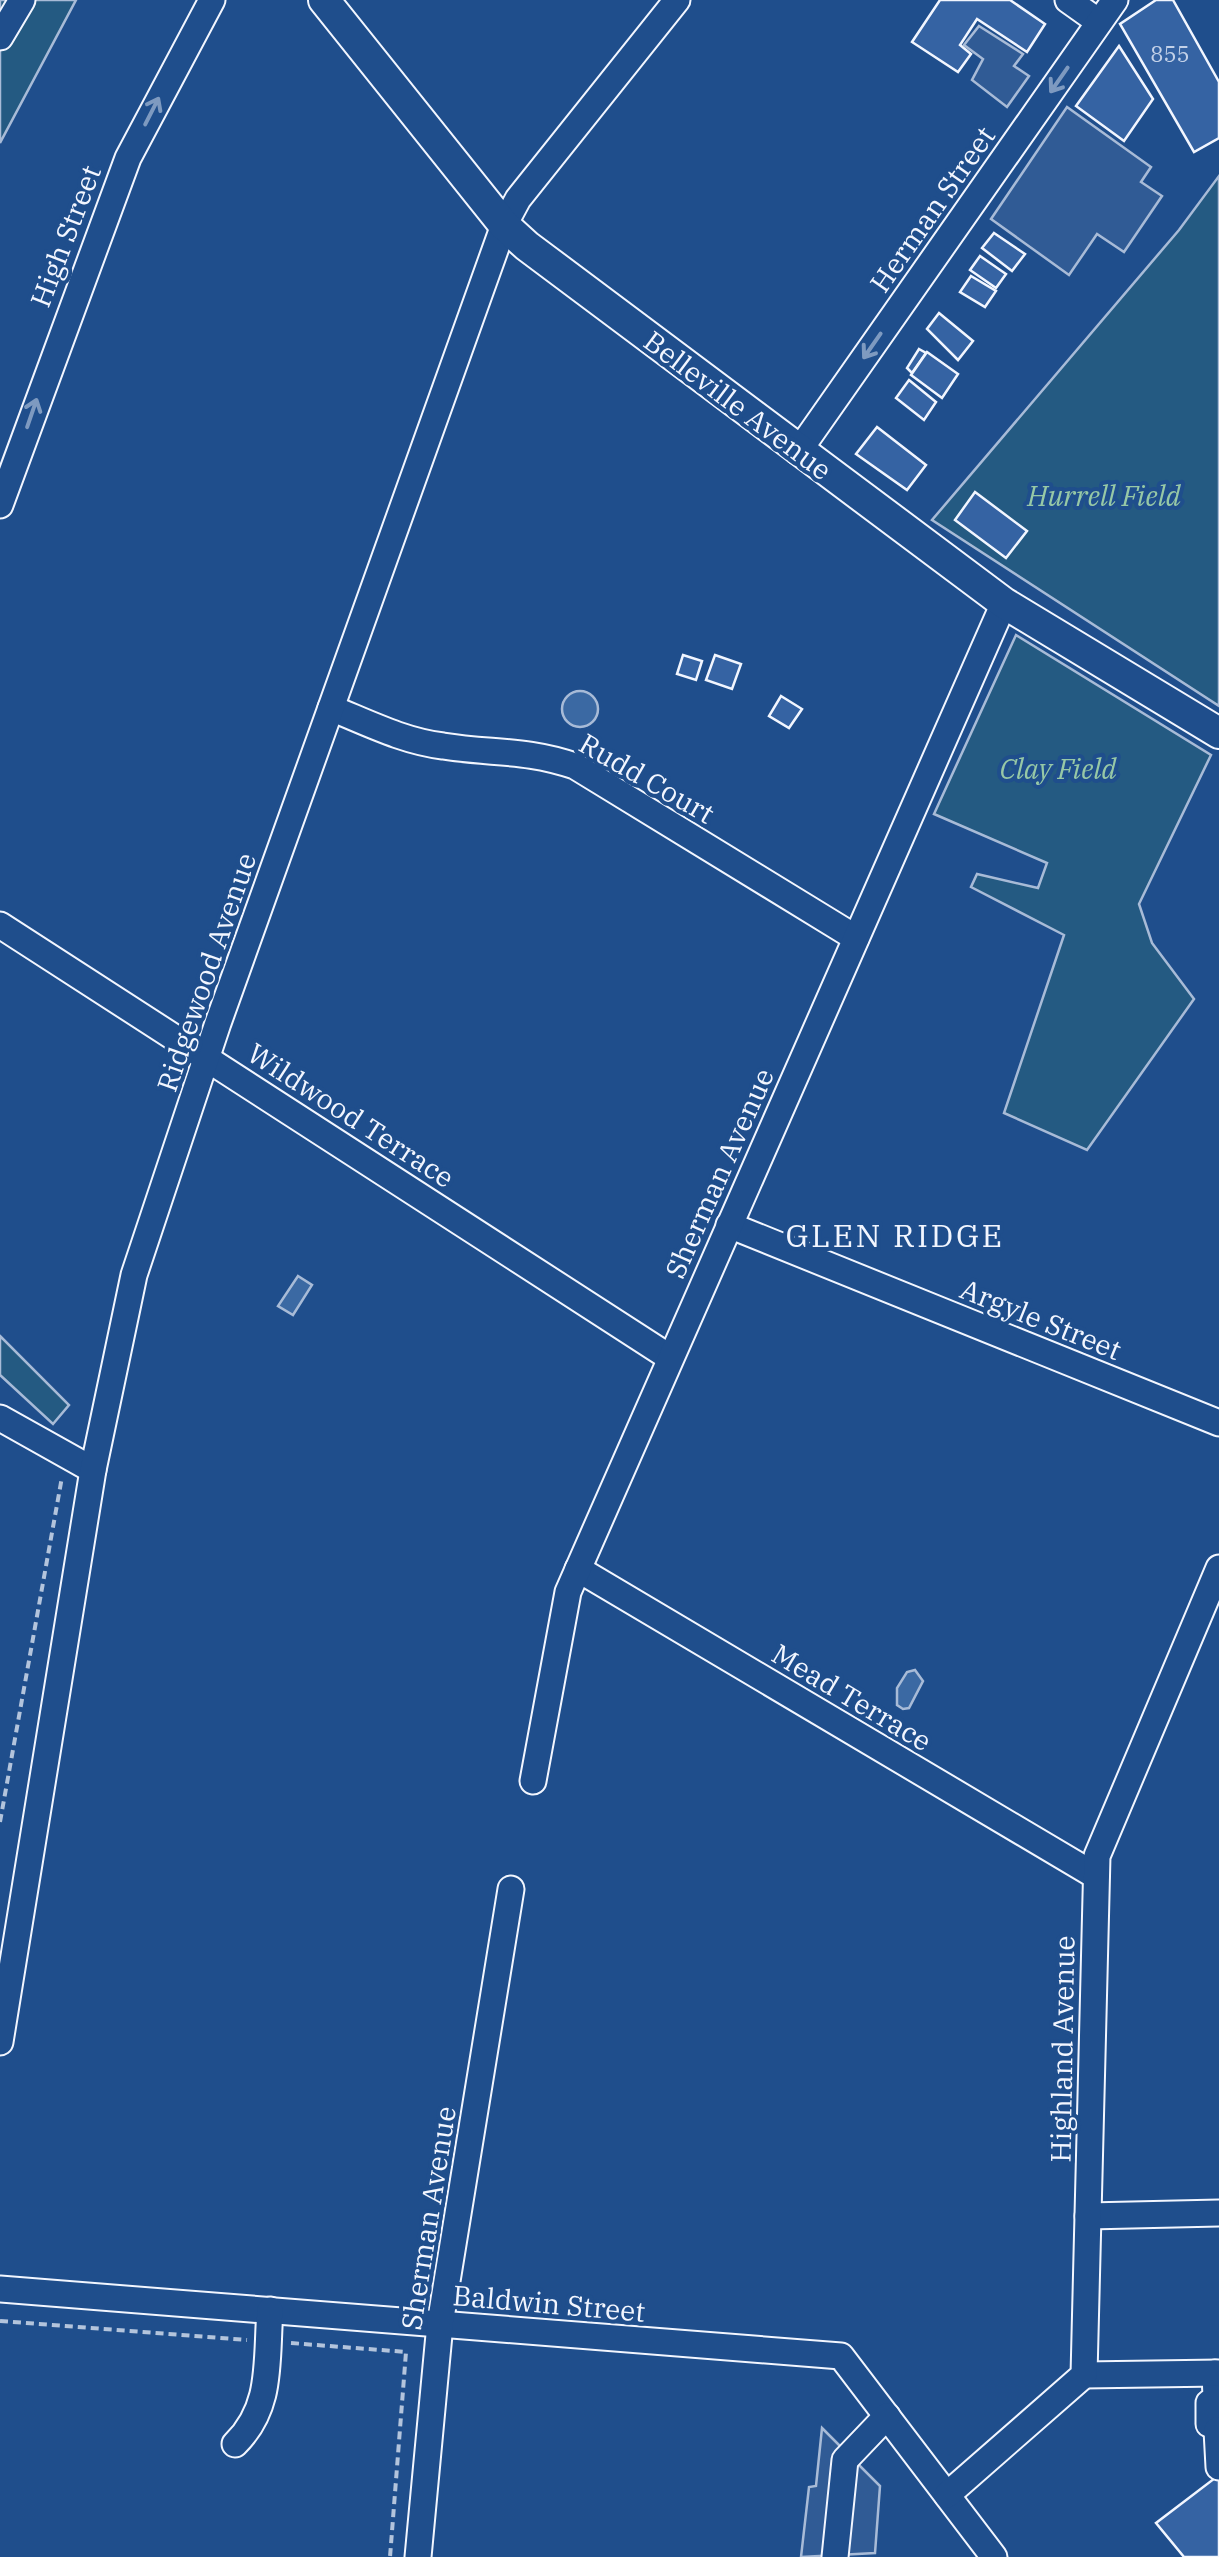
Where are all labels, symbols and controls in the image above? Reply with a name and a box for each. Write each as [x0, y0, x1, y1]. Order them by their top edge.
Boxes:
house number: 855 [1150, 39, 1190, 68]
one-way arrow [1049, 65, 1070, 93]
one-way arrow [143, 96, 162, 126]
street label: Herman Street [861, 119, 1003, 299]
street label: High Street [21, 160, 109, 312]
street label: Belleville Avenue [637, 322, 839, 488]
one-way arrow [862, 332, 883, 359]
one-way arrow [24, 398, 42, 429]
park label: Hurrell Field [1026, 477, 1182, 514]
street label: Rudd Court [573, 724, 721, 832]
park label: Clay Field [999, 750, 1117, 787]
street label: Ridgewood Avenue [148, 848, 264, 1096]
street label: Wildwood Terrace [241, 1034, 461, 1196]
street label: Sherman Avenue [656, 1062, 782, 1284]
district label: GLEN RIDGE [786, 1214, 1005, 1256]
street label: Argyle Street [955, 1270, 1127, 1368]
street label: Mead Terrace [765, 1635, 939, 1759]
street label: Highland Avenue [1042, 1935, 1082, 2163]
street label: Sherman Avenue [392, 2103, 464, 2333]
street label: Baldwin Street [451, 2276, 647, 2330]

